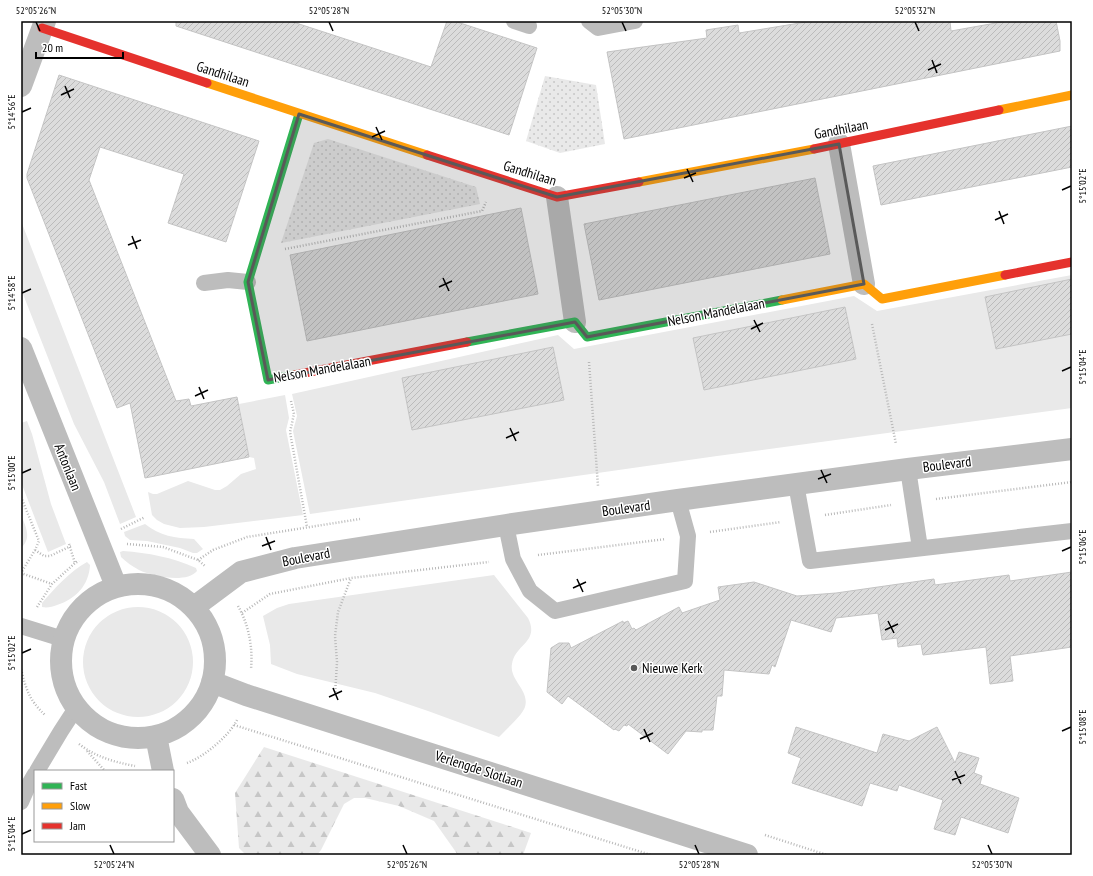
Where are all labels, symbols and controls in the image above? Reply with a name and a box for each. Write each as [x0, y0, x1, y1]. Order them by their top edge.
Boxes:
text: 52°05'26"N [16, 4, 56, 17]
text: 52°05'28"N [309, 4, 349, 17]
text: 52°05'30"N [602, 4, 642, 17]
text: 52°05'32"N [895, 4, 935, 17]
scale bar [36, 34, 123, 60]
text: 20 m [42, 40, 63, 55]
street label: Gandhilaan [194, 57, 252, 91]
text: 5°14'56"E [5, 95, 18, 129]
street label: Gandhilaan [813, 115, 869, 143]
street label: Gandhilaan [501, 156, 559, 190]
text: 5°15'02"E [1076, 169, 1089, 203]
text: 5°14'58"E [5, 276, 18, 310]
street label: Nelson Mandelalaan [666, 294, 766, 330]
text: 5°15'04"E [1076, 350, 1089, 384]
street label: Nelson Mandelalaan [272, 352, 372, 386]
street label: Antonlaan [50, 441, 86, 493]
street label: Boulevard [922, 452, 972, 476]
text: 5°15'00"E [5, 456, 18, 490]
street label: Boulevard [601, 496, 651, 520]
text: 5°15'06"E [1076, 530, 1089, 564]
street label: Boulevard [280, 544, 332, 570]
text: 5°15'02"E [5, 636, 18, 670]
place label: Nieuwe Kerk [642, 659, 703, 677]
marker: Nieuwe Kerk [629, 663, 639, 673]
text: 5°15'08"E [1076, 710, 1089, 744]
street label: Verlengde Slotlaan [432, 746, 525, 792]
legend [34, 770, 174, 842]
text: Fast [70, 778, 88, 793]
text: Slow [70, 798, 91, 813]
text: 5°15'04"E [5, 817, 18, 851]
text: Jam [69, 818, 86, 833]
text: 52°05'24"N [94, 858, 134, 871]
text: 52°05'26"N [387, 858, 427, 871]
text: 52°05'28"N [679, 858, 719, 871]
text: 52°05'30"N [972, 858, 1012, 871]

